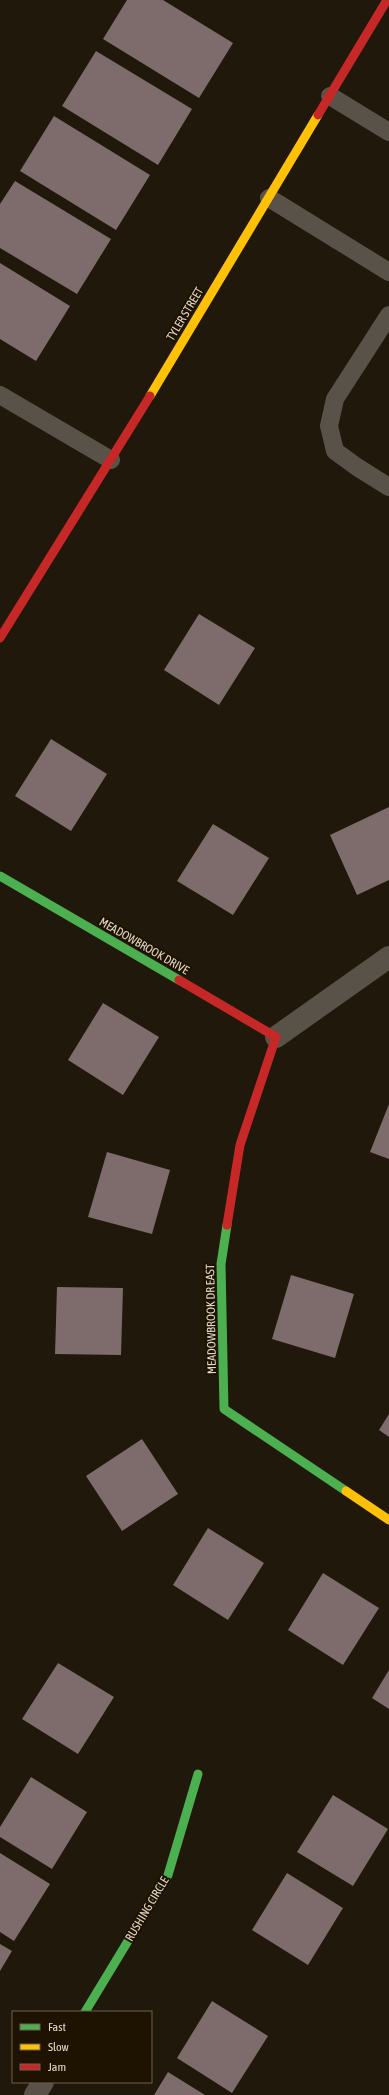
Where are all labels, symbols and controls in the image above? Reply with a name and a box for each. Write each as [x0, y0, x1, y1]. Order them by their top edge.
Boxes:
street label: TYLER STREET [164, 284, 207, 343]
street label: MEADOWBROOK DRIVE [97, 915, 191, 977]
street label: MEADOWBROOK DR EAST [203, 1263, 219, 1374]
street label: RUSHING CIRCLE [122, 1874, 172, 1944]
legend [12, 2011, 152, 2083]
text: Fast [48, 2020, 66, 2034]
text: Slow [48, 2040, 69, 2054]
text: Jam [48, 2060, 66, 2074]

